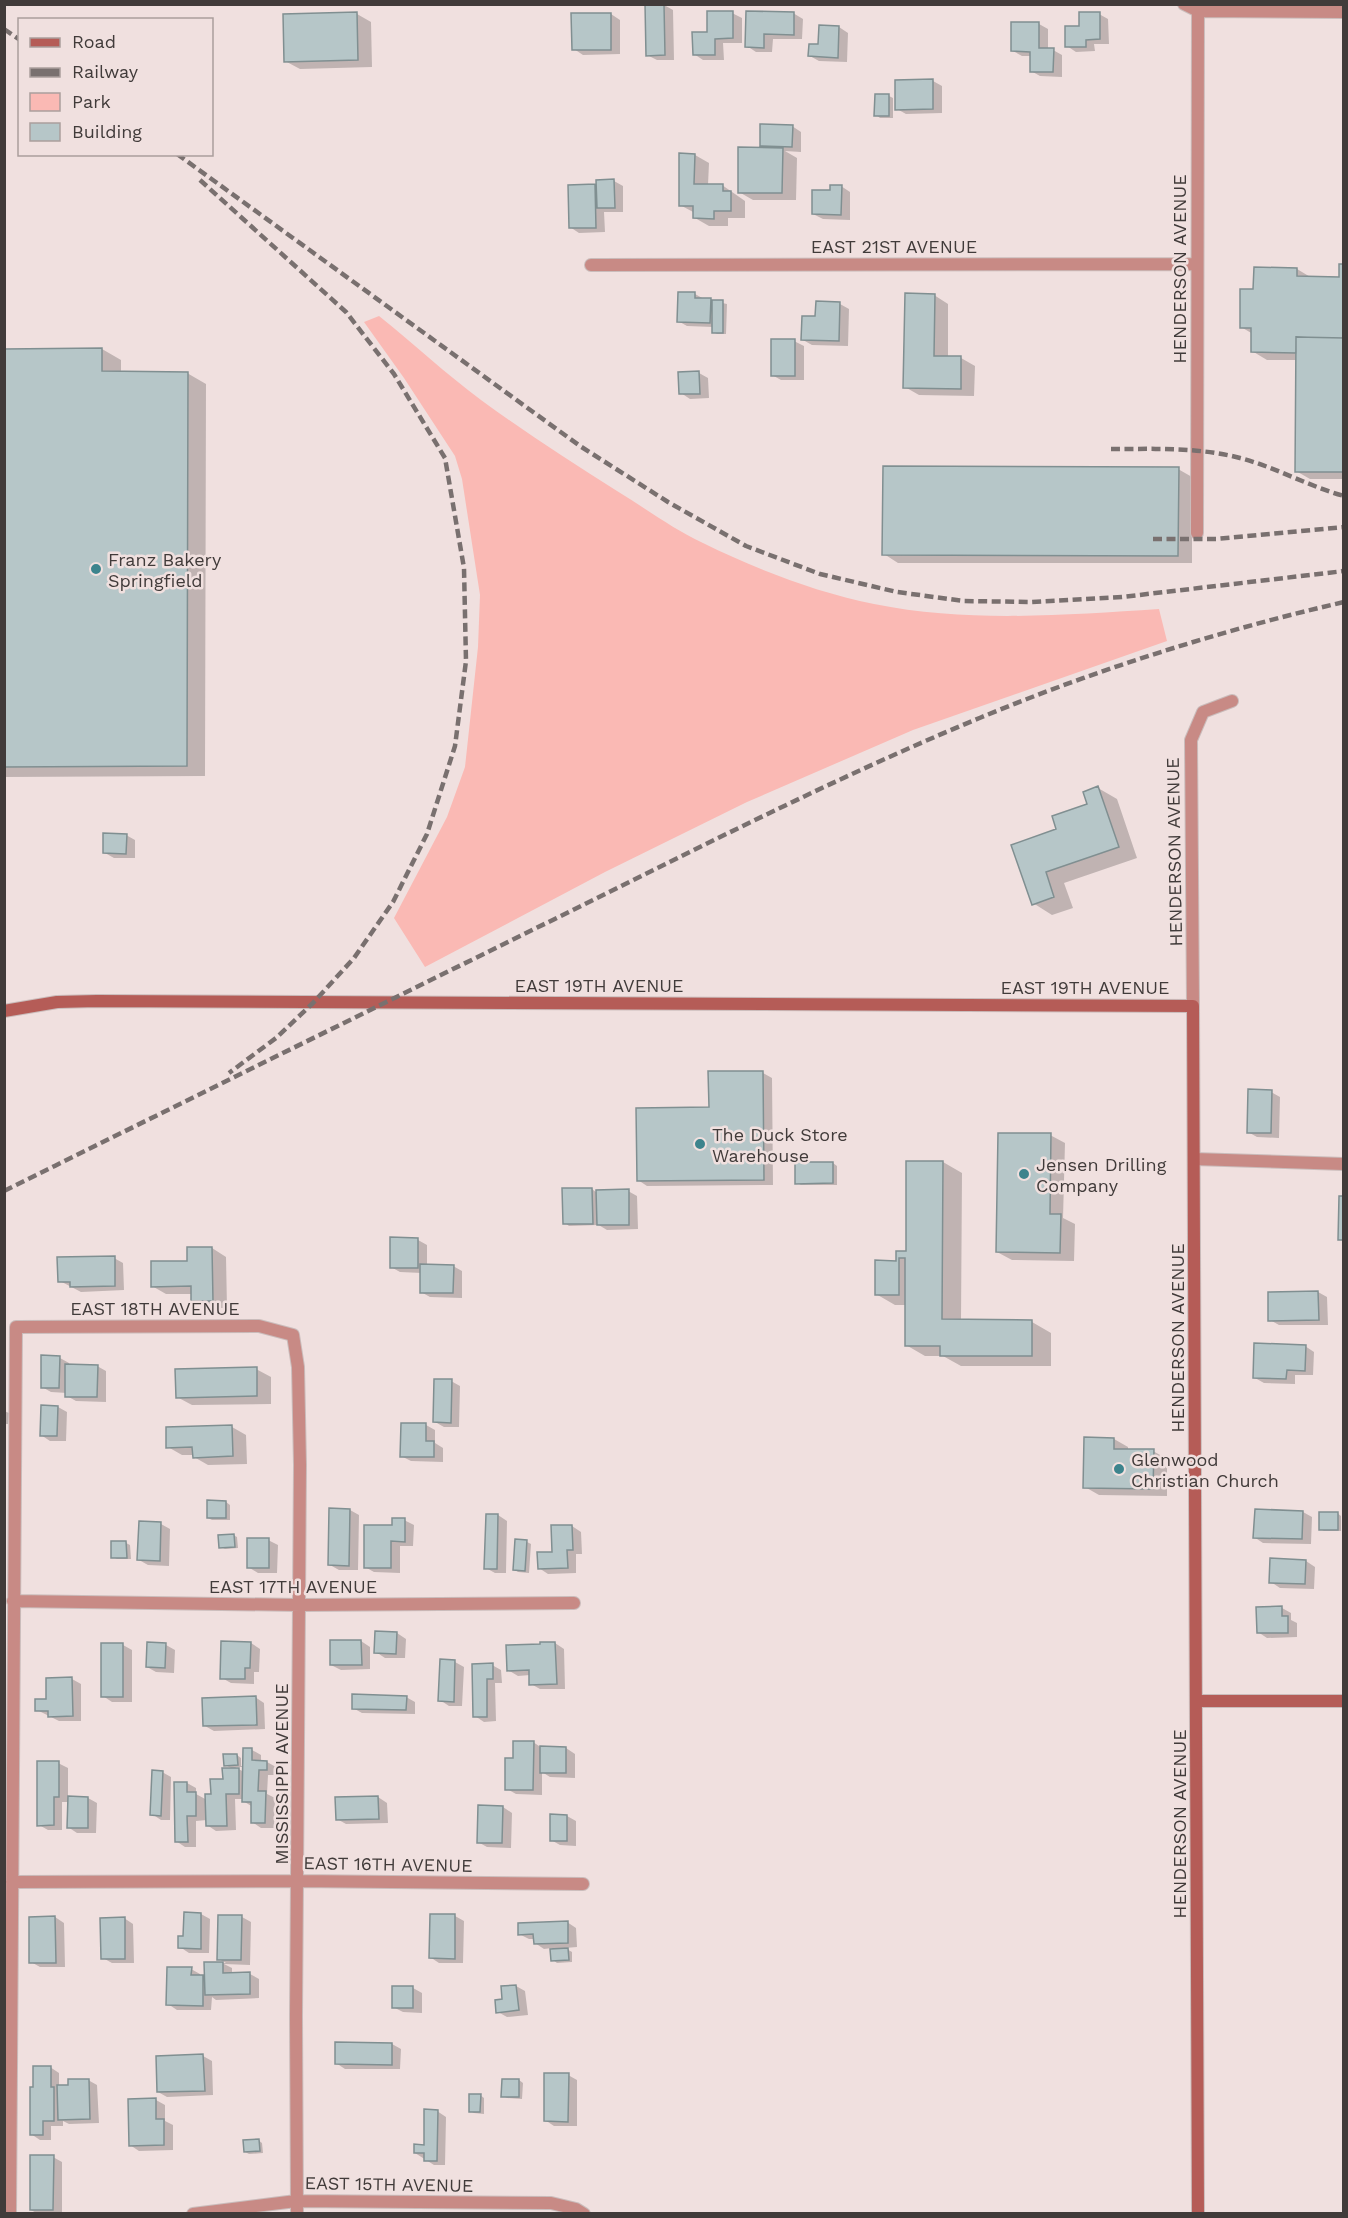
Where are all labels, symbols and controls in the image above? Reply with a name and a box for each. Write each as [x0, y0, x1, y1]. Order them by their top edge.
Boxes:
legend [18, 18, 213, 156]
text: Road [72, 31, 116, 52]
text: Railway [72, 61, 139, 82]
text: Park [72, 91, 111, 112]
text: Building [72, 121, 142, 142]
street label: HENDERSON AVENUE [1169, 174, 1190, 364]
street label: EAST 21ST AVENUE [811, 236, 977, 257]
place label: Franz Bakery Springfield [108, 549, 222, 591]
marker: Franz Bakery Springfield [89, 562, 103, 576]
street label: HENDERSON AVENUE [1162, 757, 1186, 947]
street label: EAST 19TH AVENUE [514, 975, 684, 996]
street label: EAST 19TH AVENUE [1000, 977, 1170, 998]
place label: The Duck Store Warehouse [712, 1124, 848, 1166]
marker: The Duck Store Warehouse [693, 1137, 707, 1151]
place label: Jensen Drilling Company [1036, 1154, 1167, 1196]
marker: Jensen Drilling Company [1017, 1167, 1031, 1181]
street label: HENDERSON AVENUE [1167, 1243, 1188, 1433]
street label: EAST 18TH AVENUE [70, 1298, 240, 1319]
place label: Glenwood Christian Church [1131, 1449, 1279, 1491]
marker: Glenwood Christian Church [1112, 1462, 1126, 1476]
street label: EAST 17TH AVENUE [209, 1576, 377, 1597]
street label: MISSISSIPPI AVENUE [271, 1683, 292, 1865]
street label: HENDERSON AVENUE [1169, 1729, 1190, 1919]
street label: EAST 16TH AVENUE [303, 1852, 473, 1876]
street label: EAST 15TH AVENUE [304, 2172, 474, 2196]

